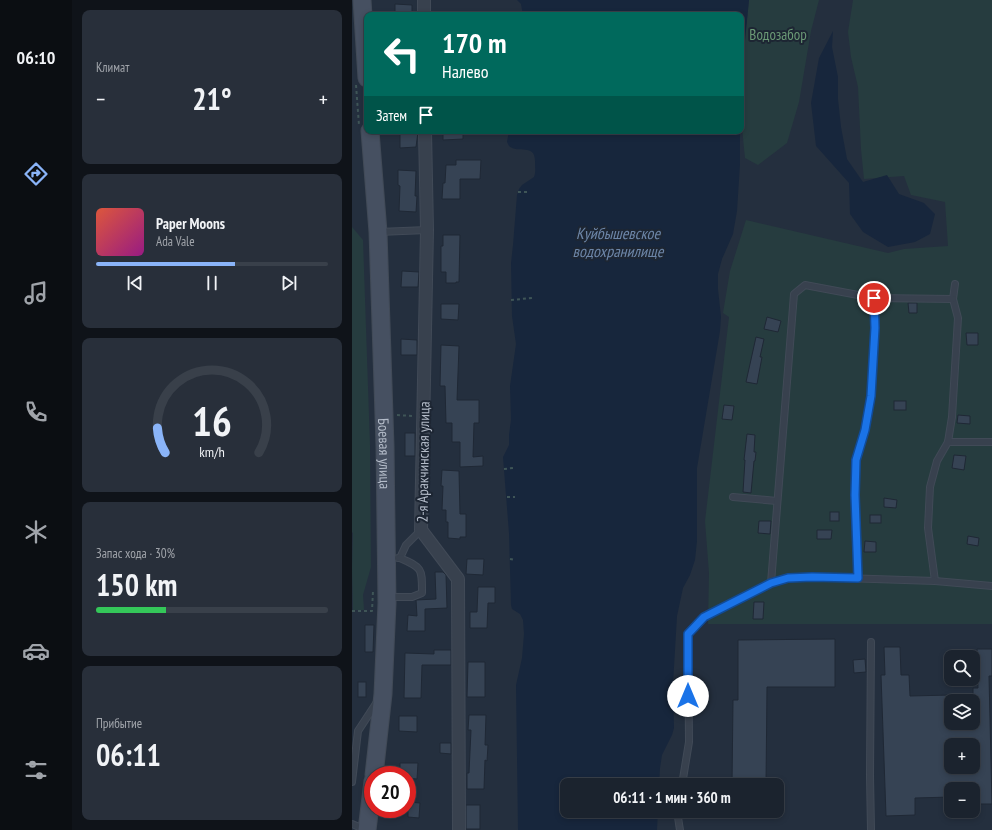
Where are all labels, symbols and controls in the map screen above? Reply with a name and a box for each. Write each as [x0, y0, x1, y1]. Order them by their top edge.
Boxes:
text: 170 m [442, 24, 506, 61]
park label: Водозабор [749, 25, 807, 44]
icon: left [376, 28, 428, 80]
text: 06:10 [17, 46, 55, 69]
text: Климат [96, 59, 129, 76]
text: Налево [442, 60, 489, 83]
text: 21° [192, 79, 232, 118]
text: − [96, 85, 105, 113]
text: + [319, 85, 328, 113]
icon: arrive [415, 104, 437, 126]
text: Затем [376, 106, 407, 125]
icon: directions [22, 160, 50, 188]
text: Paper Moons [156, 214, 225, 233]
water label: Куйбышевское водохранилище [573, 223, 665, 261]
text: Ada Vale [156, 233, 195, 250]
icon: previous [124, 272, 146, 294]
icon: pause [201, 272, 223, 294]
icon: next [278, 272, 300, 294]
icon: music [22, 279, 50, 307]
pin [857, 281, 891, 315]
icon: arrive [863, 287, 885, 309]
text: 16 [192, 394, 232, 447]
icon: phone [22, 398, 50, 426]
street label: 2-я Аракчинская улица [412, 401, 434, 523]
street label: Боевая улица [375, 418, 395, 489]
text: km/h [199, 442, 225, 461]
icon: climate [22, 518, 50, 546]
text: Запас хода · 30% [96, 545, 175, 562]
text: 150 km [96, 565, 177, 604]
icon: car [22, 637, 50, 665]
map controls [944, 650, 980, 818]
button: search [944, 650, 980, 686]
position arrow [667, 675, 709, 717]
button: layers [944, 694, 980, 730]
text: Прибытие [96, 715, 142, 732]
text: 06:11 [96, 735, 161, 774]
button: + [944, 738, 980, 774]
icon: filters [22, 756, 50, 784]
speed limit sign: 20 [364, 766, 416, 818]
button: − [944, 782, 980, 818]
text: 06:11 · 1 мин · 360 m [613, 788, 731, 807]

